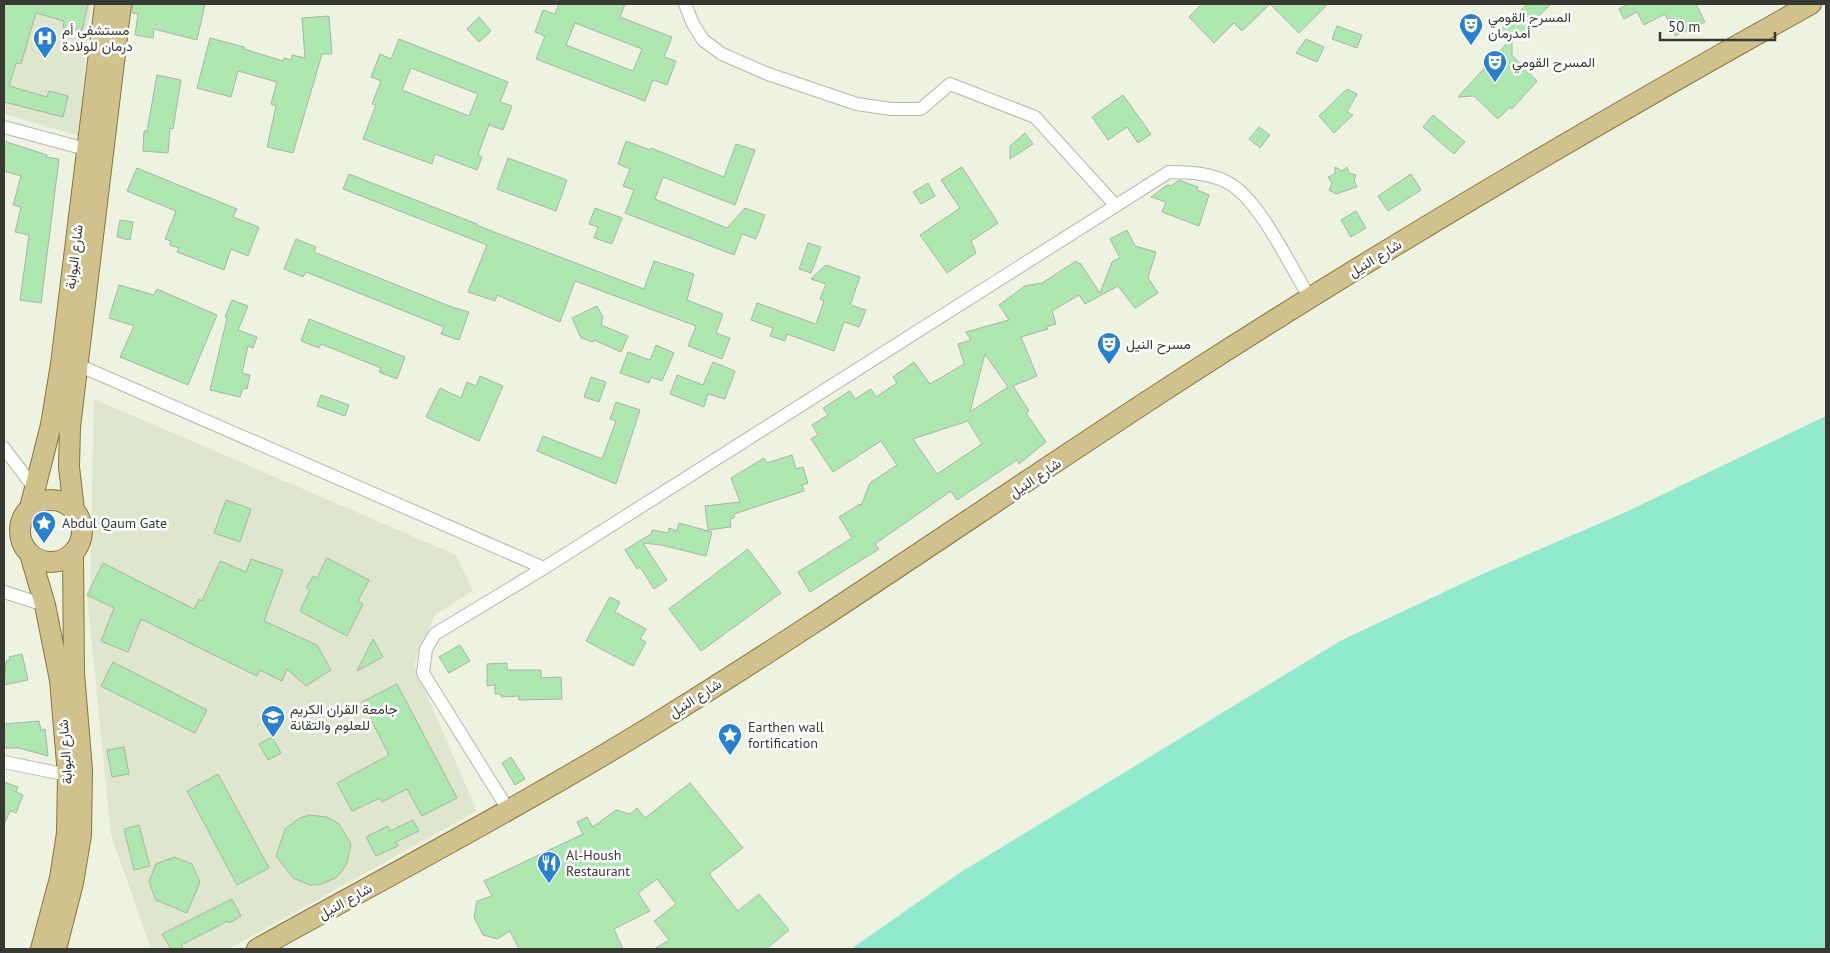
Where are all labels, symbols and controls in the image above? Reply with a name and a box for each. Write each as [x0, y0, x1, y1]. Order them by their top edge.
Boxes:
place label: المسرح القومي أمدرمان [1488, 8, 1571, 42]
scale bar [1660, 10, 1775, 42]
theatre icon: المسرح القومي أمدرمان [1458, 12, 1484, 46]
text: 50 m [1668, 17, 1701, 36]
place label: مستشفى أم درمان للولادة [62, 21, 133, 55]
hospital icon: مستشفى أم درمان للولادة [32, 25, 58, 59]
theatre icon: المسرح القومي [1482, 49, 1508, 83]
place label: المسرح القومي [1512, 53, 1595, 74]
street label: شارع البوابة [61, 224, 89, 291]
street label: شارع النيل [1345, 235, 1406, 283]
theatre icon: مسرح النيل [1096, 331, 1122, 365]
place label: مسرح النيل [1126, 335, 1191, 355]
street label: شارع النيل [1006, 454, 1066, 504]
place icon: Abdul Qaum Gate [31, 510, 57, 544]
place label: Abdul Qaum Gate [62, 514, 167, 532]
street label: شارع النيل [665, 674, 726, 723]
place label: جامعة القران الكريم للعلوم والتقانة [290, 700, 398, 734]
school or university icon: جامعة القران الكريم للعلوم والتقانة [260, 704, 286, 738]
place label: Earthen wall fortification [748, 718, 824, 752]
street label: شارع البوابة [54, 719, 78, 785]
place icon: Earthen wall fortification [717, 722, 743, 756]
place label: Al-Housh Restaurant [566, 846, 630, 880]
restaurant icon: Al-Housh Restaurant [536, 850, 562, 884]
street label: شارع النيل [315, 879, 376, 925]

